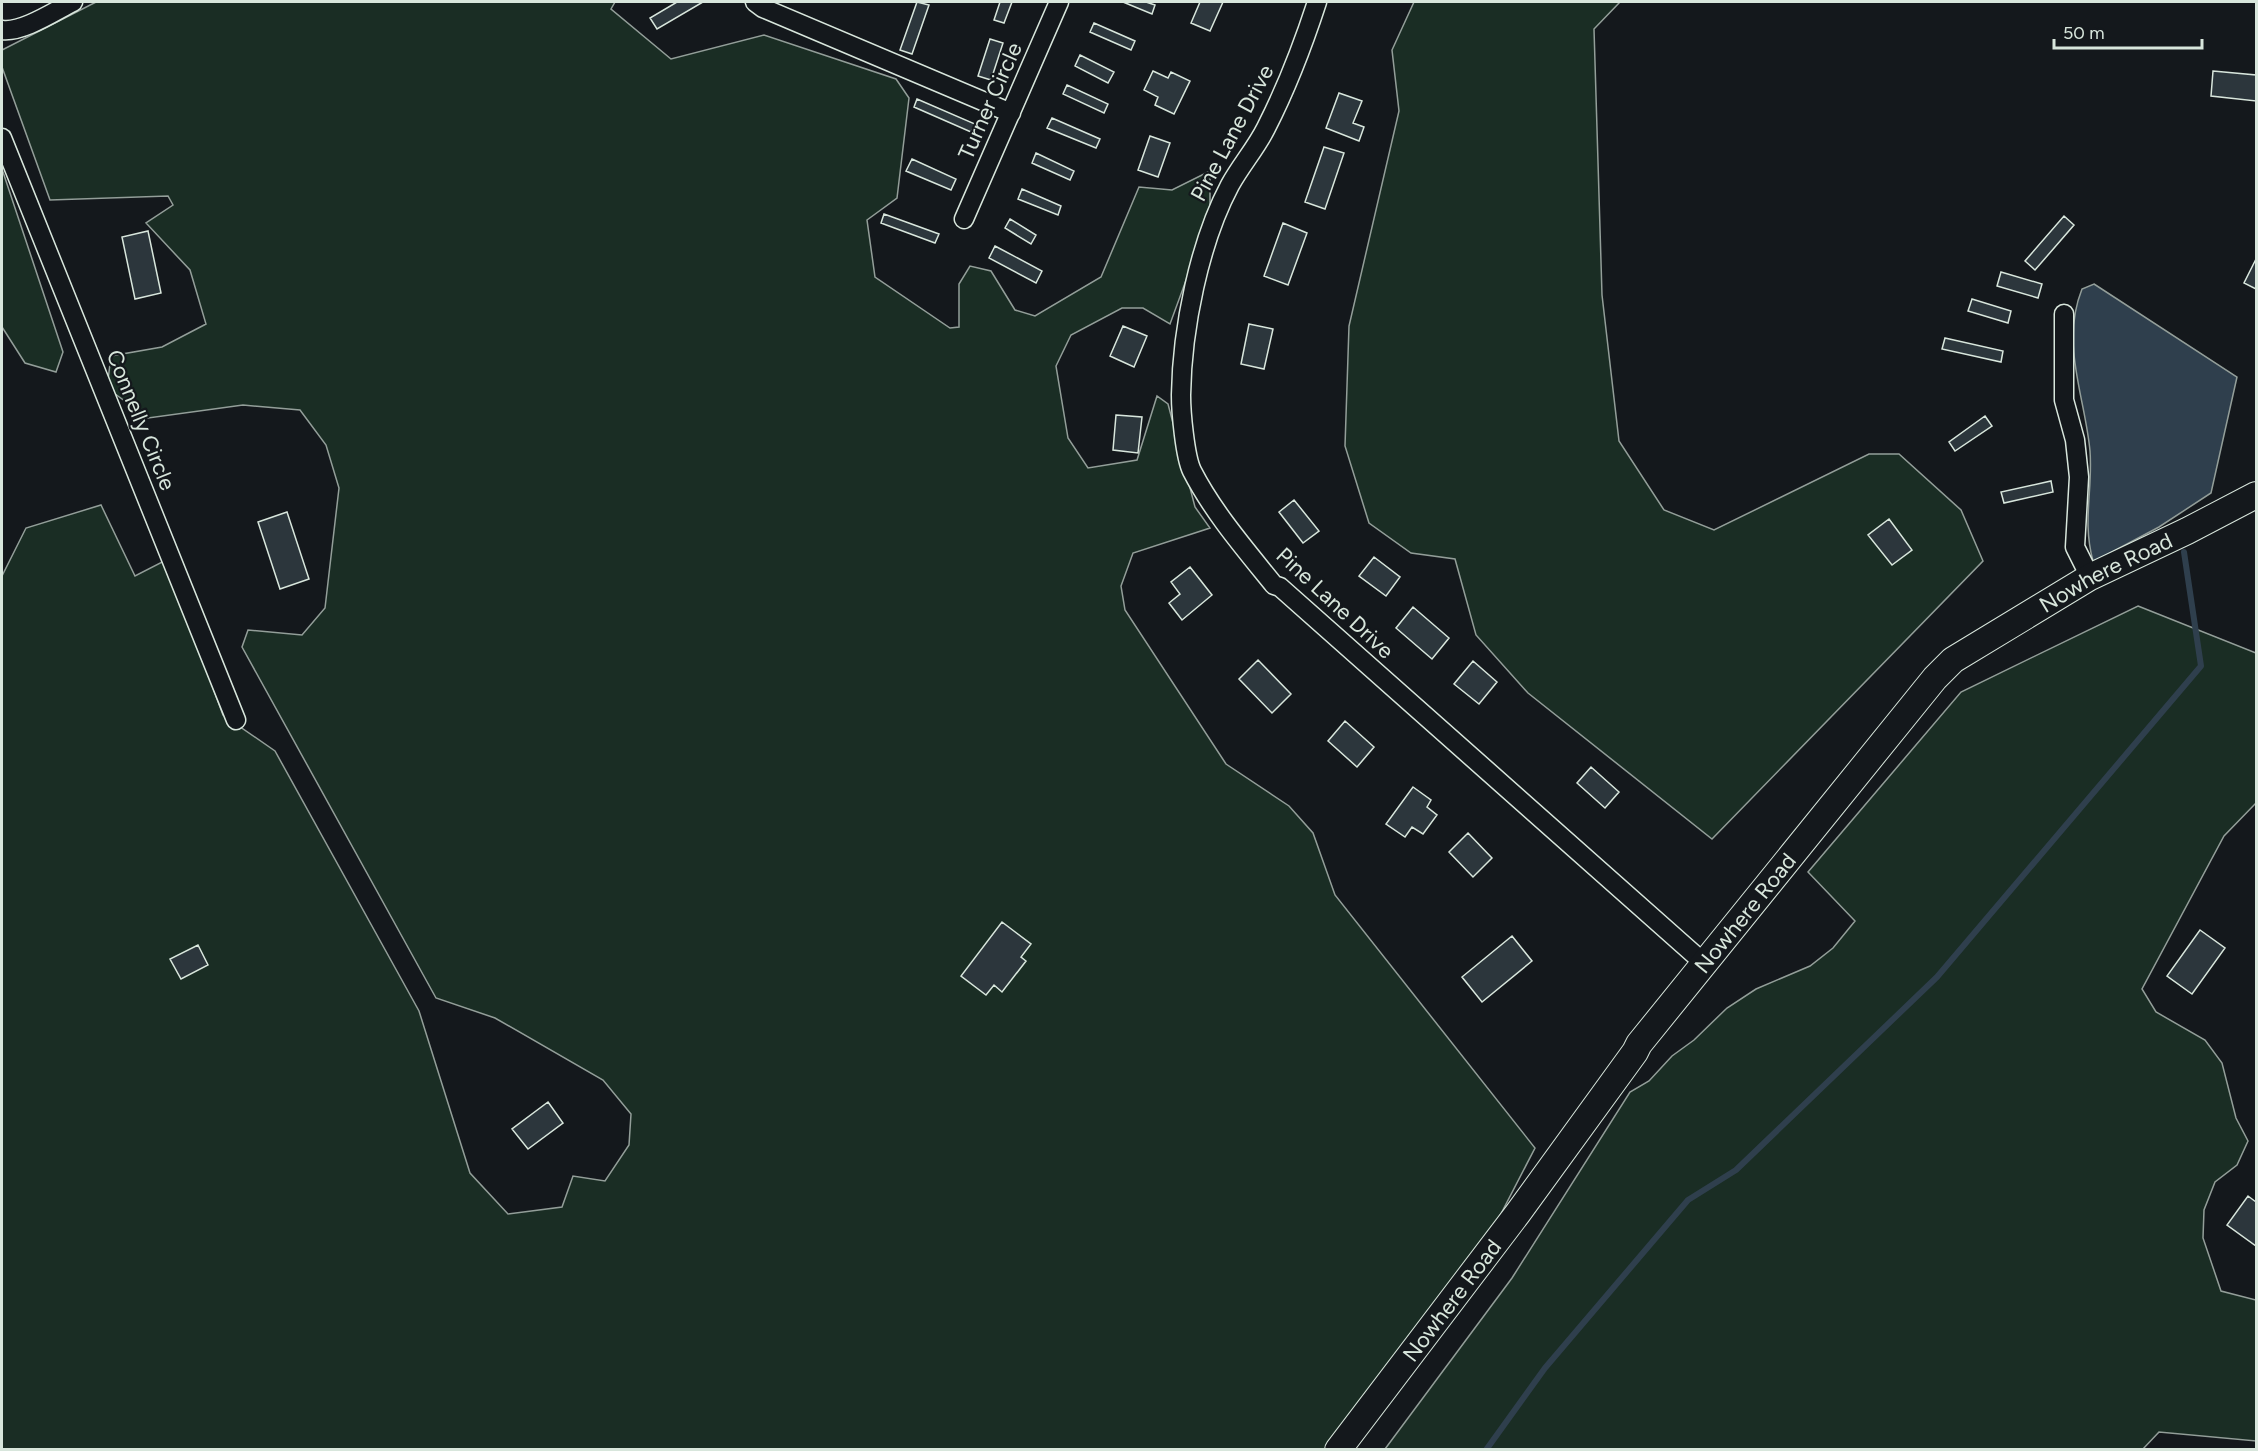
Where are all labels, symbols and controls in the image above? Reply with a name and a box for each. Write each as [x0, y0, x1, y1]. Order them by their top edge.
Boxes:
scale bar [2054, 12, 2202, 50]
text: 50 m [2063, 22, 2105, 44]
street label: Turner Circle [952, 38, 1028, 164]
street label: Pine Lane Drive [1185, 60, 1279, 206]
street label: Connelly Circle [101, 346, 181, 494]
street label: Nowhere Road [2034, 527, 2177, 618]
street label: Pine Lane Drive [1271, 542, 1399, 664]
street label: Nowhere Road [1688, 848, 1802, 979]
street label: Nowhere Road [1397, 1234, 1507, 1367]

